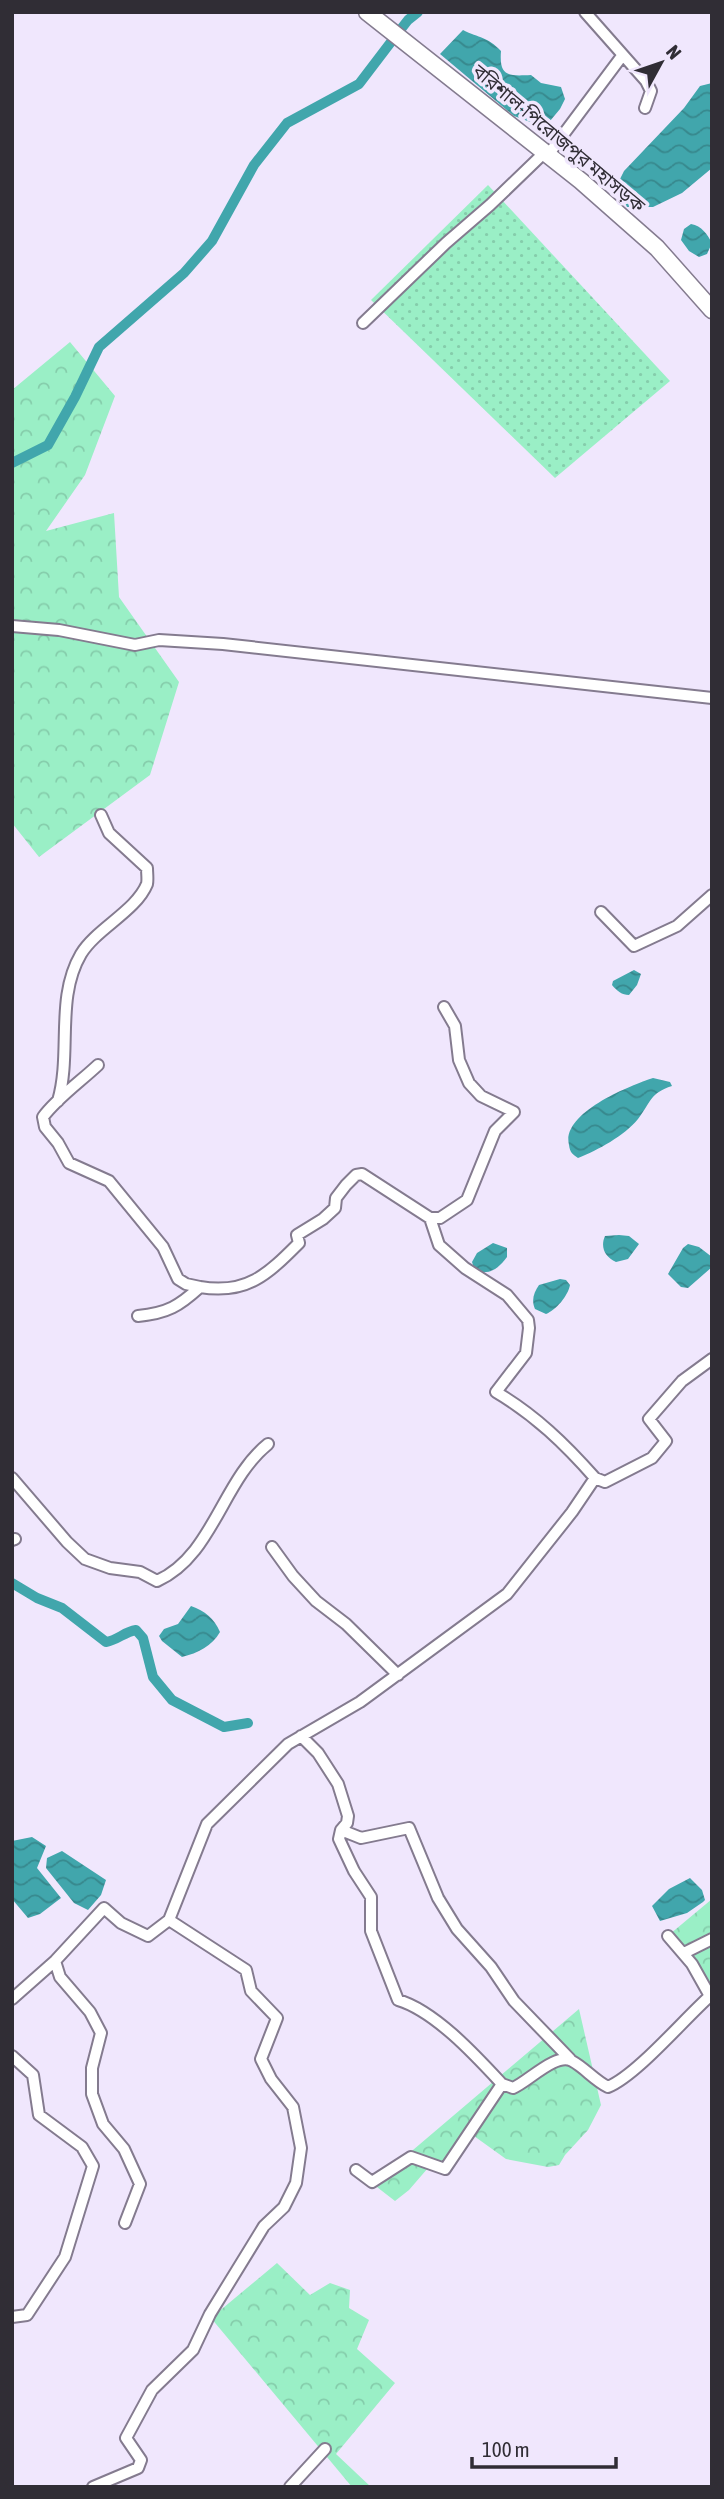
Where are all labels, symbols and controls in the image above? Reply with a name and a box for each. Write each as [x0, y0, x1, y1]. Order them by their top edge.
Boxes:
north arrow [626, 28, 696, 98]
text: N [662, 41, 686, 63]
street label: বরিশাল-পিরোজপুর মহাসড়ক [467, 59, 650, 218]
scale bar [472, 2426, 616, 2470]
text: 100 m [482, 2437, 530, 2461]

